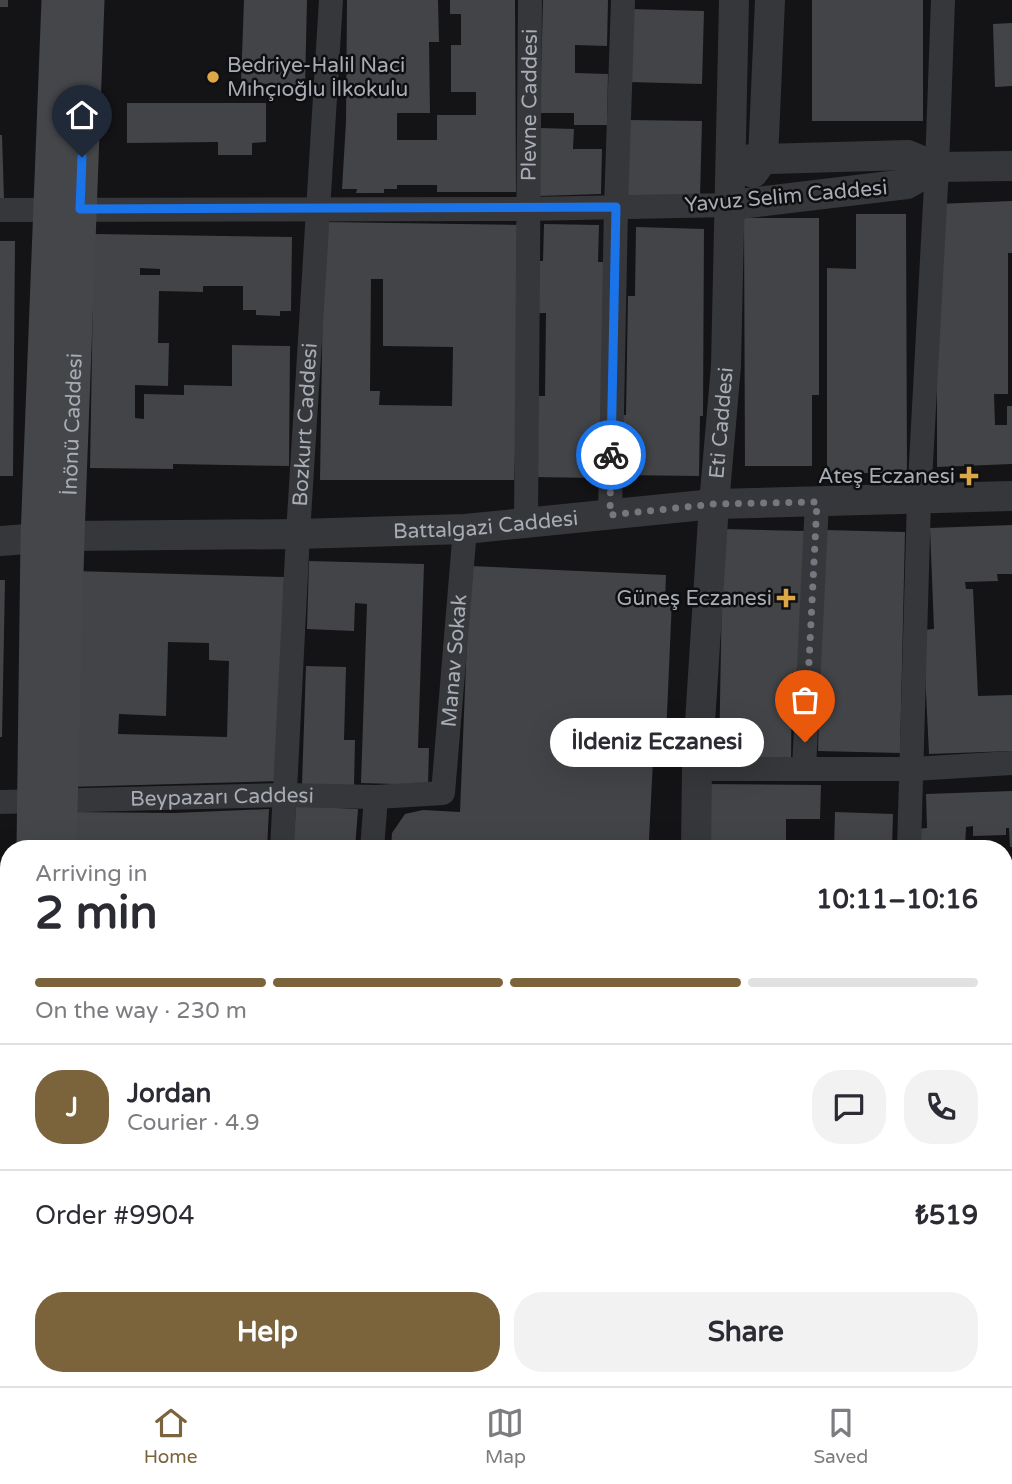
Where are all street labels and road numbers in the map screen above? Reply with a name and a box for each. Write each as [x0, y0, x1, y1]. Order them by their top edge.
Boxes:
street label: Plevne Caddesi [517, 29, 543, 181]
street label: Yavuz Selim Caddesi [684, 175, 888, 218]
street label: Bozkurt Caddesi [288, 342, 323, 507]
street label: İnönü Caddesi [58, 353, 88, 496]
street label: Eti Caddesi [704, 366, 739, 480]
street label: Battalgazi Caddesi [393, 506, 579, 544]
street label: Manav Sokak [437, 593, 473, 728]
street label: Beypazarı Caddesi [130, 783, 314, 812]

